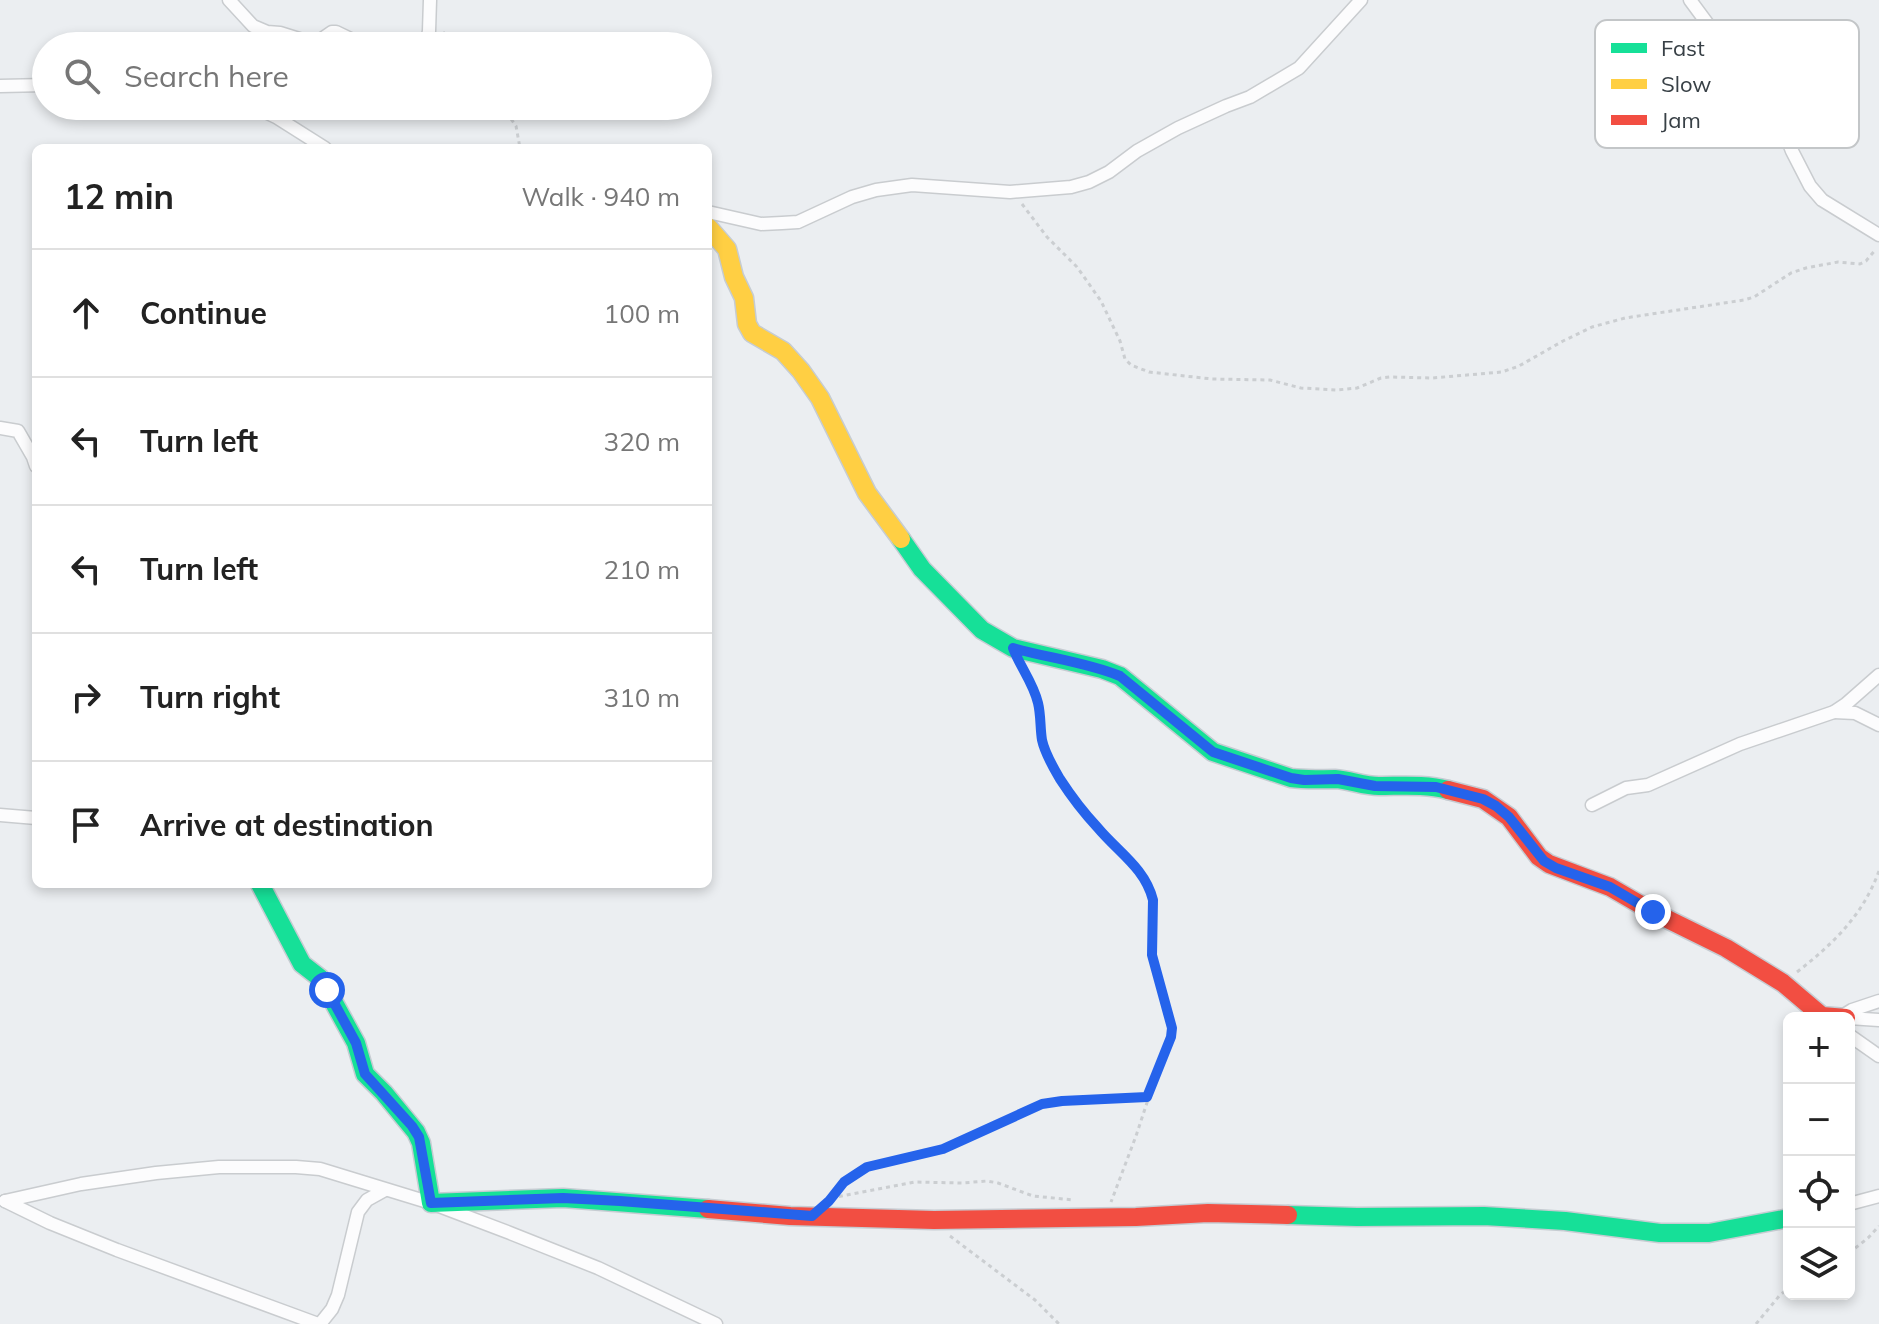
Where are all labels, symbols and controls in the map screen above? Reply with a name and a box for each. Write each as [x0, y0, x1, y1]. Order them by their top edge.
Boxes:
legend [1595, 20, 1859, 148]
search box [32, 32, 712, 120]
text: Fast [1661, 34, 1705, 62]
icon: search [60, 54, 104, 98]
text: Search here [124, 57, 289, 95]
text: Slow [1661, 70, 1711, 98]
text: Jam [1661, 106, 1701, 134]
text: 12 min [64, 175, 174, 218]
text: Walk · 940 m [521, 180, 680, 213]
icon: ahead [64, 291, 108, 335]
text: Continue [140, 294, 267, 332]
text: 100 m [604, 297, 680, 330]
icon: left [64, 419, 108, 463]
text: Turn left [140, 422, 258, 460]
text: 320 m [604, 425, 680, 458]
icon: left [64, 547, 108, 591]
text: Turn left [140, 550, 258, 588]
text: 210 m [604, 553, 680, 586]
icon: right [64, 675, 108, 719]
text: Turn right [140, 678, 280, 716]
text: 310 m [604, 681, 680, 714]
icon: arrive [64, 803, 108, 847]
text: Arrive at destination [140, 806, 434, 844]
route end [1635, 894, 1671, 930]
route start [309, 972, 345, 1008]
map controls [1783, 1012, 1855, 1300]
button: + [1783, 1012, 1855, 1084]
button: − [1783, 1084, 1855, 1156]
button: locate [1783, 1156, 1855, 1228]
button: layers [1783, 1228, 1855, 1300]

